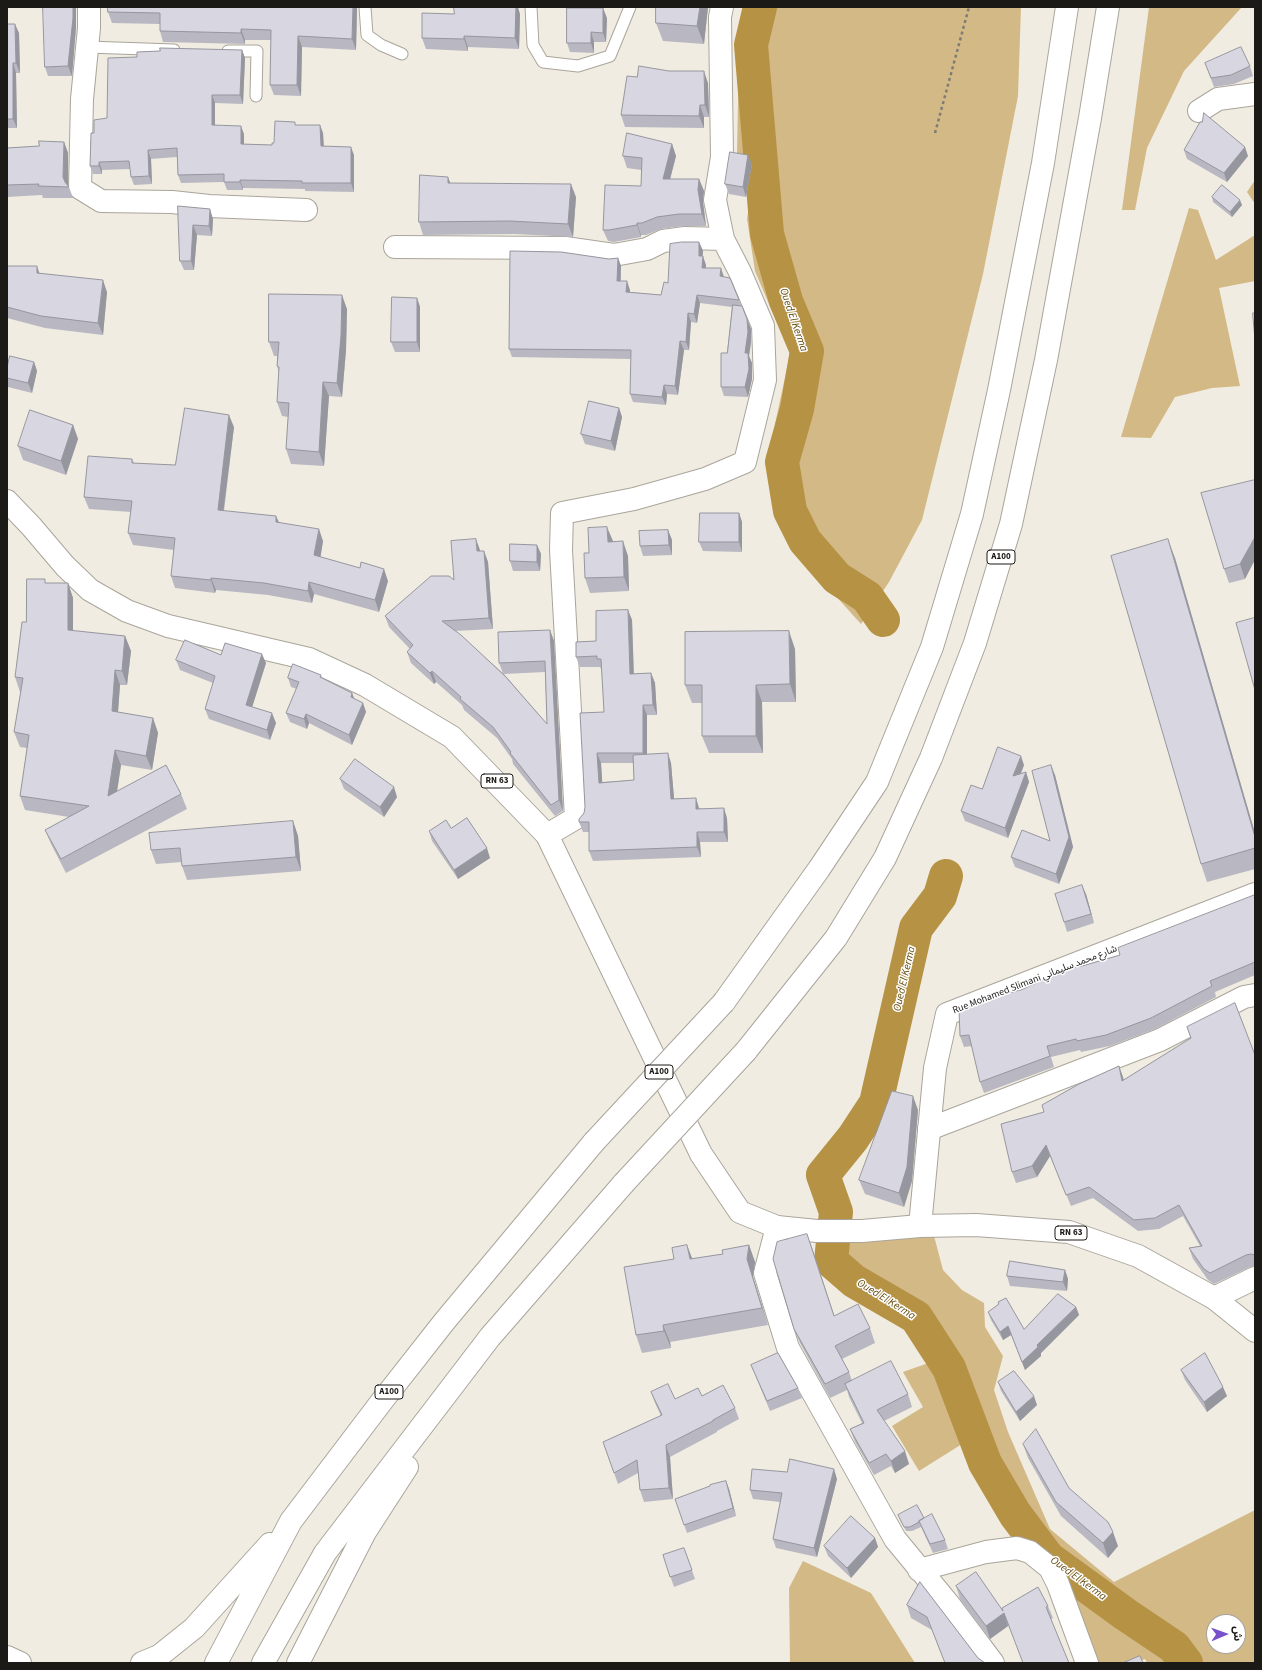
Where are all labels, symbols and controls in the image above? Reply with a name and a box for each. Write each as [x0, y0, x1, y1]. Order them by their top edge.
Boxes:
water label: Oued El Kerma [776, 287, 810, 353]
road number: A100 [987, 550, 1015, 564]
road number: RN 63 [481, 774, 513, 788]
street label: Rue Mohamed Slimani شارع محمد سليماني [951, 943, 1119, 1017]
water label: Oued El Kerma [891, 945, 919, 1013]
road number: A100 [645, 1065, 673, 1079]
road number: RN 63 [1055, 1226, 1087, 1240]
water label: Oued El Kerma [854, 1277, 918, 1323]
road number: A100 [375, 1385, 403, 1399]
water label: Oued El Kerma [1047, 1554, 1109, 1604]
north arrow [1206, 1614, 1246, 1654]
text: ش [1230, 1626, 1245, 1641]

